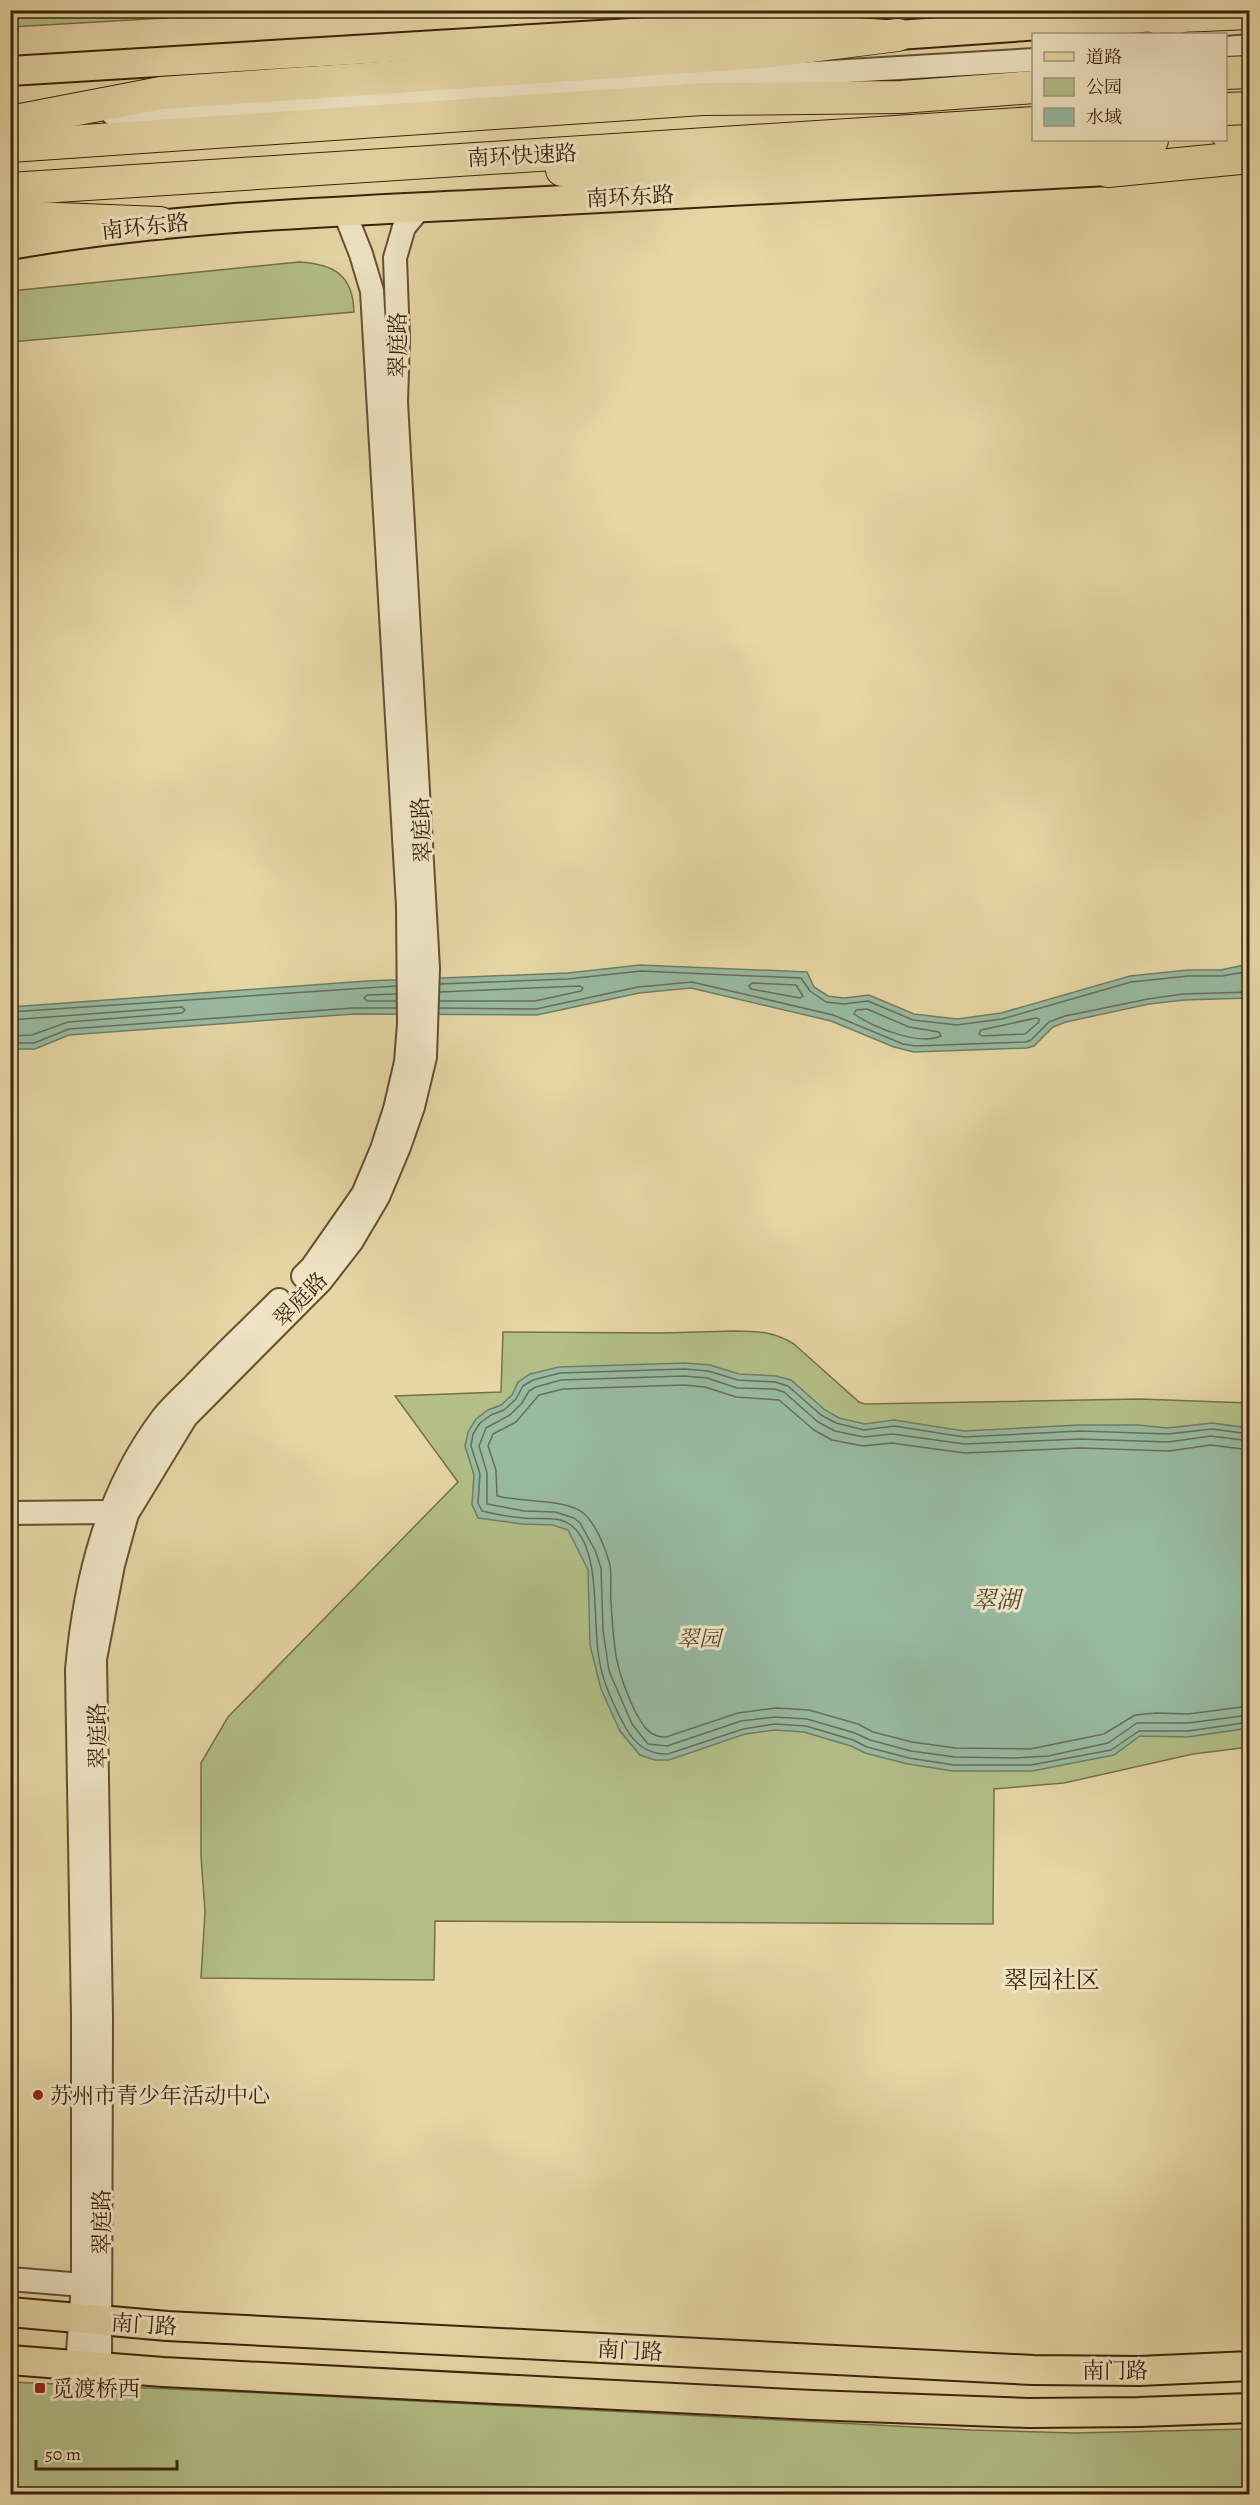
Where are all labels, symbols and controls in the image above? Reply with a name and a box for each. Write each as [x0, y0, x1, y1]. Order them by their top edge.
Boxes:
legend [1032, 33, 1227, 141]
text: 道路 [1086, 45, 1122, 69]
text: 公园 [1086, 75, 1122, 99]
text: 水域 [1086, 105, 1122, 129]
street label: 南环快速路 [466, 138, 578, 174]
street label: 南环东路 [585, 180, 675, 214]
street label: 南环东路 [100, 207, 190, 247]
street label: 翠庭路 [383, 312, 413, 378]
street label: 翠庭路 [405, 796, 439, 864]
street label: 翠庭路 [267, 1266, 334, 1334]
water label: 翠湖 [972, 1584, 1024, 1616]
park label: 翠园 [677, 1624, 724, 1654]
street label: 翠庭路 [82, 1703, 114, 1769]
district label: 翠园社区 [1004, 1964, 1100, 1996]
place label: 苏州市青少年活动中心 [50, 2081, 270, 2111]
marker: 苏州市青少年活动中心 [31, 2088, 45, 2102]
street label: 翠庭路 [87, 2189, 117, 2255]
street label: 南门路 [110, 2308, 178, 2342]
street label: 南门路 [596, 2334, 664, 2368]
street label: 南门路 [1082, 2356, 1148, 2386]
place label: 觅渡桥西 [52, 2374, 140, 2404]
marker: 觅渡桥西 [33, 2381, 47, 2395]
scale bar [36, 2433, 177, 2471]
text: 50 m [45, 2442, 81, 2466]

